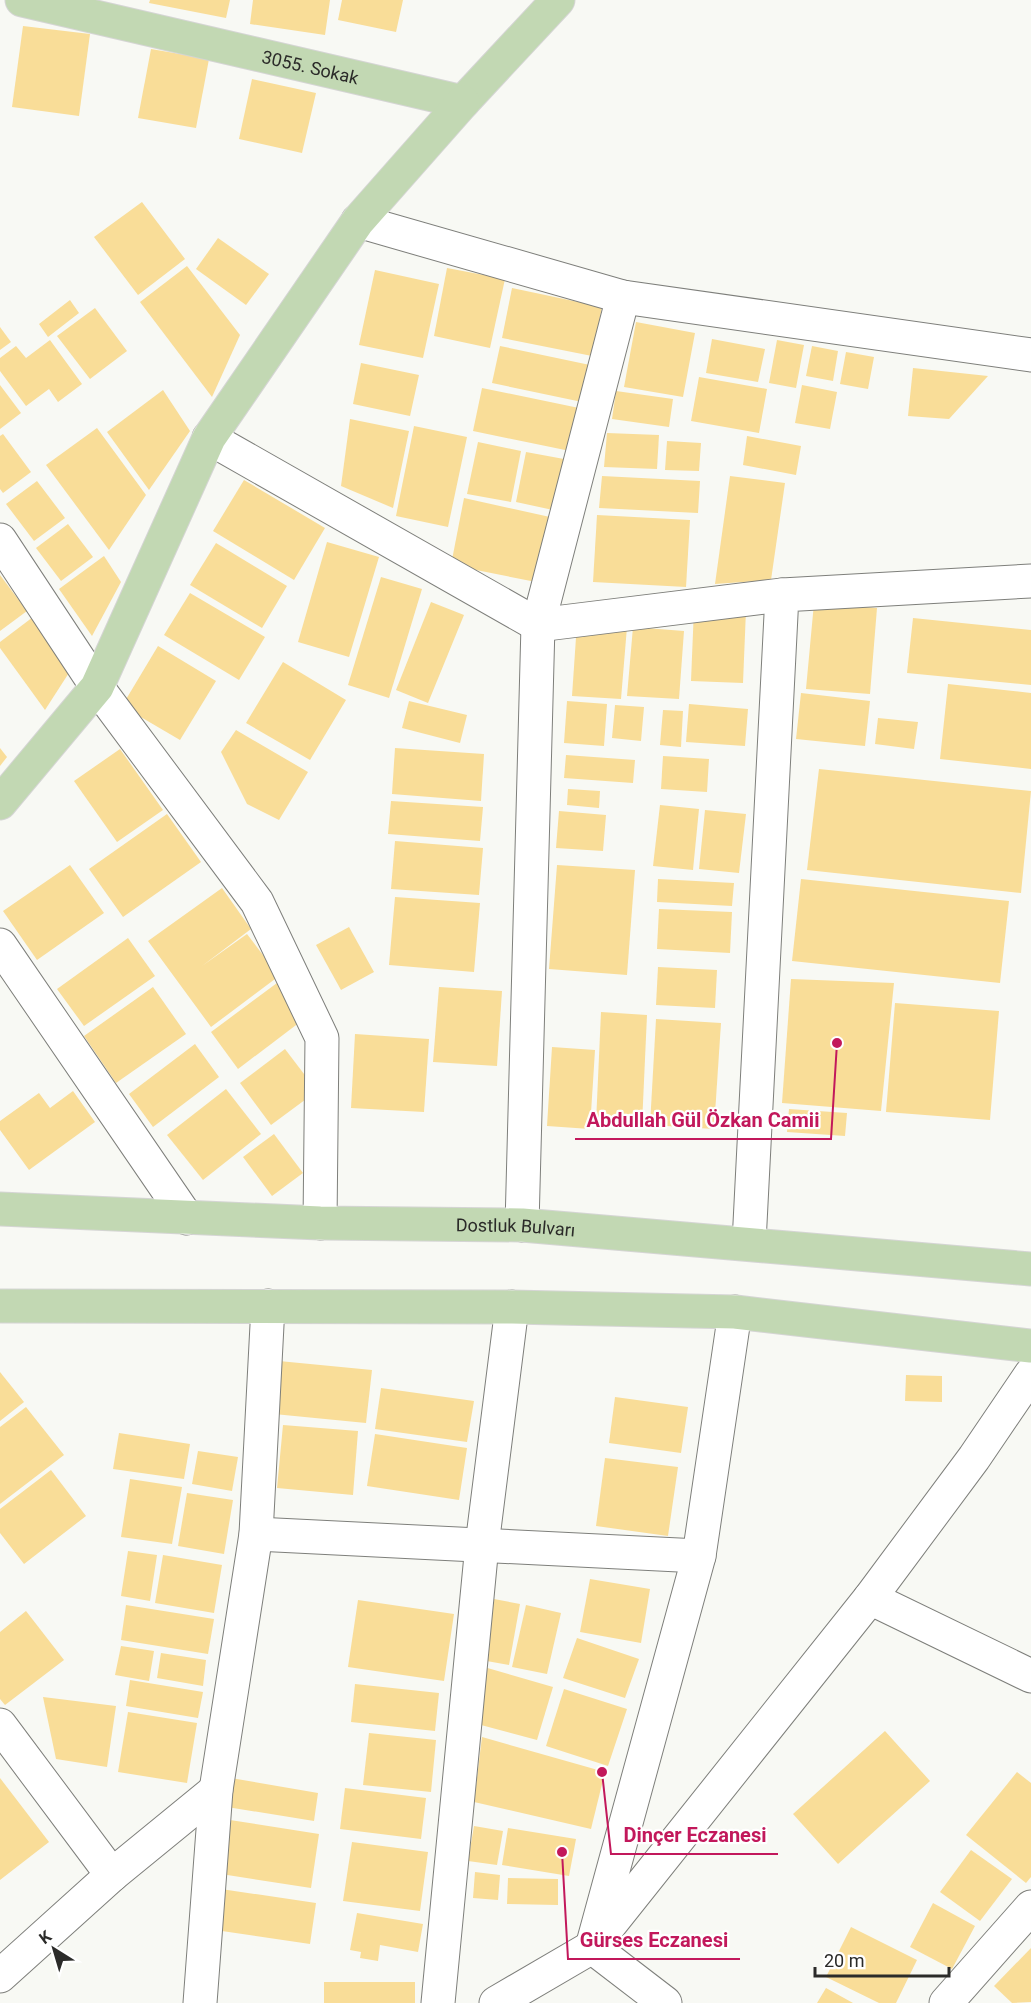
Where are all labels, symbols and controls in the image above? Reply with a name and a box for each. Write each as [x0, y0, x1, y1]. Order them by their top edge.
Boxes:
street label: 3055. Sokak [260, 45, 362, 88]
callout: Abdullah Gül Özkan Camii [575, 1101, 831, 1139]
text: Abdullah Gül Özkan Camii [587, 1108, 819, 1132]
street label: Dostluk Bulvarı [456, 1214, 576, 1240]
callout: Dinçer Eczanesi [611, 1816, 778, 1854]
text: Dinçer Eczanesi [624, 1823, 766, 1847]
north arrow [24, 1919, 84, 1979]
callout: Gürses Eczanesi [568, 1921, 740, 1959]
text: K [35, 1926, 56, 1948]
text: Gürses Eczanesi [580, 1928, 728, 1952]
scale bar [815, 1940, 948, 1978]
text: 20 m [824, 1950, 864, 1971]

